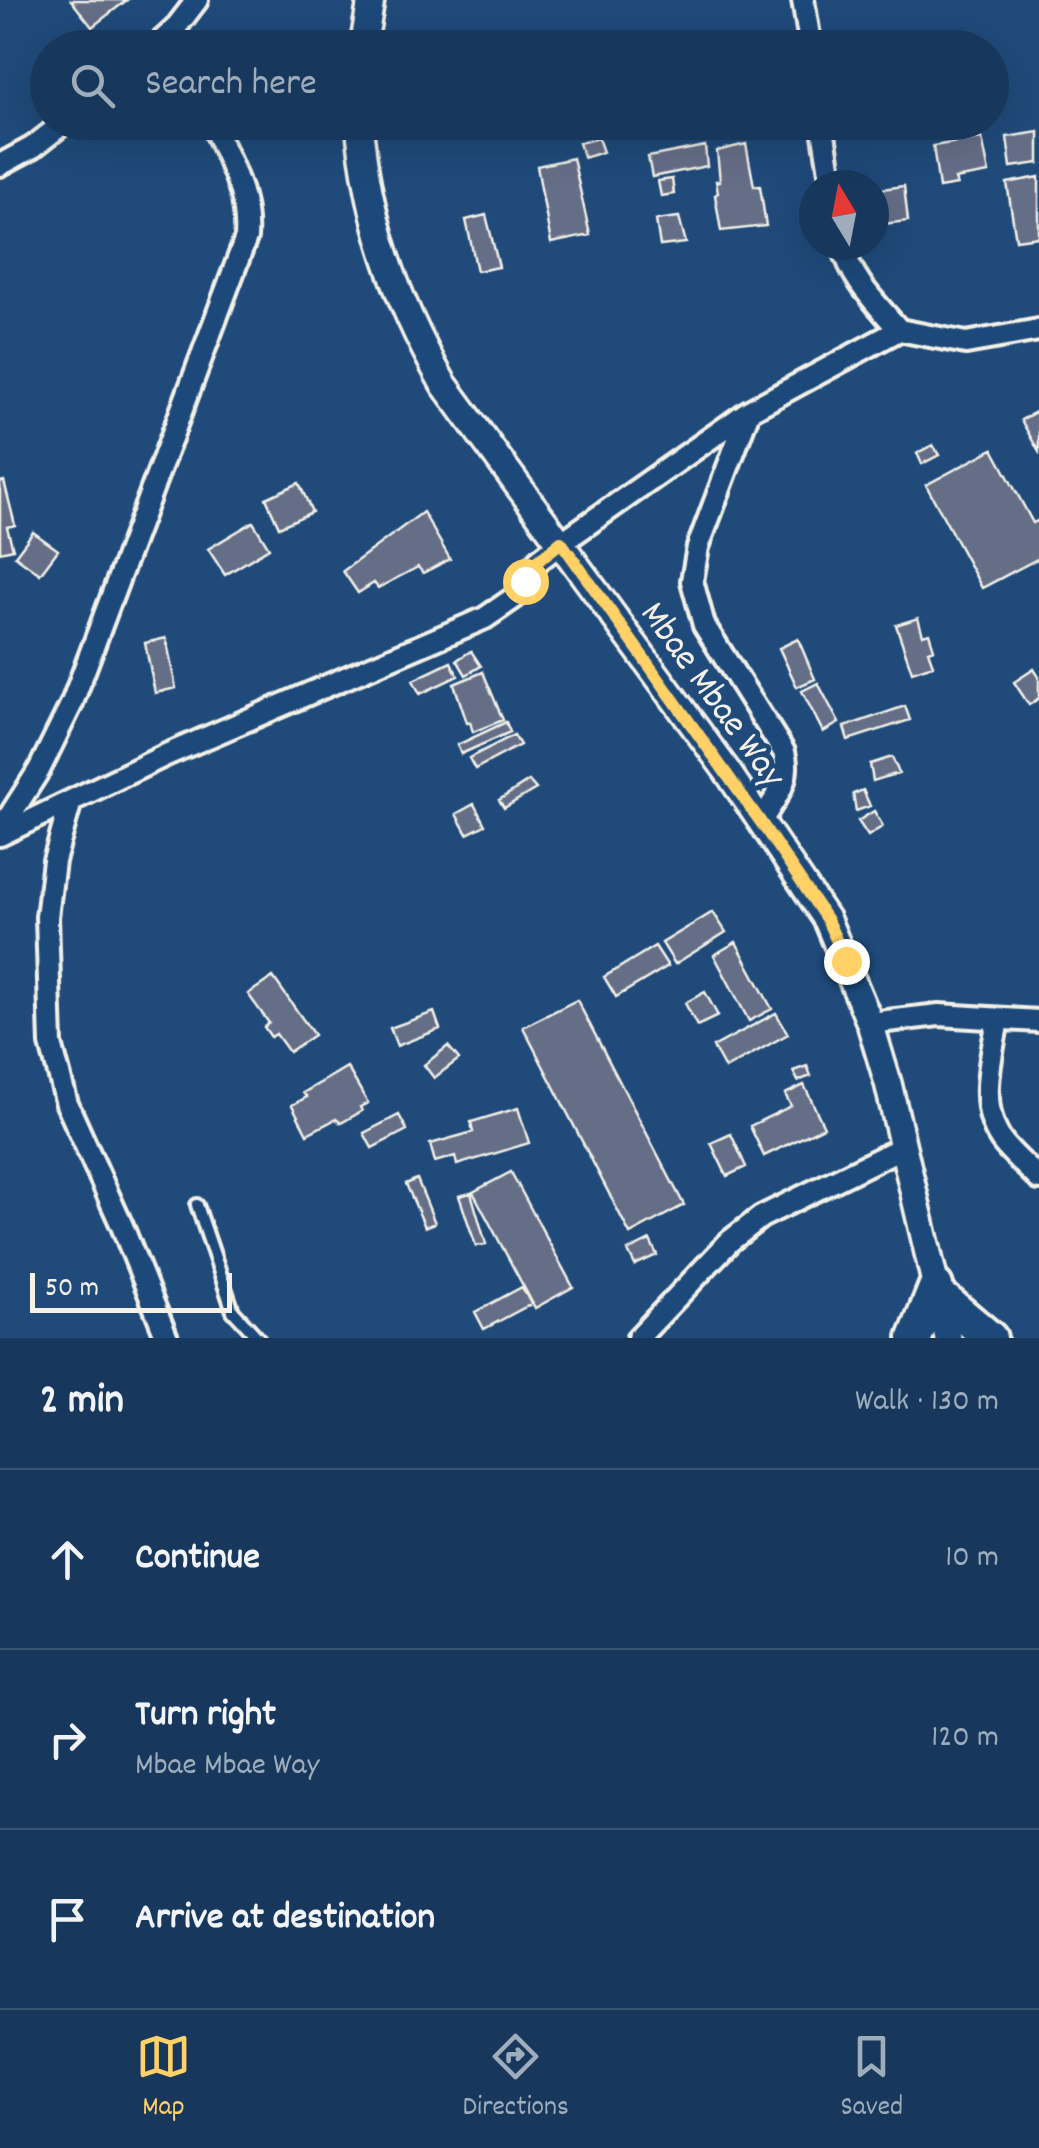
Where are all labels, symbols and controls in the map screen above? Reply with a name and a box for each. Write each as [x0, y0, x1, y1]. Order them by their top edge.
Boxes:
search box [30, 30, 1009, 140]
icon: search [65, 58, 120, 113]
text: Search here [145, 58, 317, 113]
north arrow [799, 170, 889, 260]
route start [503, 559, 549, 605]
street label: Mbae Mbae Way [624, 591, 798, 801]
route end [824, 939, 870, 985]
scale bar [30, 1268, 232, 1312]
text: 50 m [45, 1270, 99, 1310]
text: 2 min [40, 1373, 124, 1433]
text: Walk · 130 m [855, 1380, 999, 1426]
icon: ahead [40, 1532, 95, 1587]
text: Continue [135, 1532, 260, 1587]
text: 10 m [945, 1536, 999, 1582]
text: Turn right [135, 1689, 276, 1744]
icon: right [40, 1712, 95, 1767]
text: 120 m [931, 1716, 999, 1762]
text: Mbae Mbae Way [135, 1744, 319, 1790]
icon: arrive [40, 1892, 95, 1947]
text: Arrive at destination [135, 1892, 435, 1947]
tab: Map [136, 2029, 191, 2129]
tab: Directions [463, 2029, 569, 2129]
tab: Saved [841, 2029, 903, 2129]

